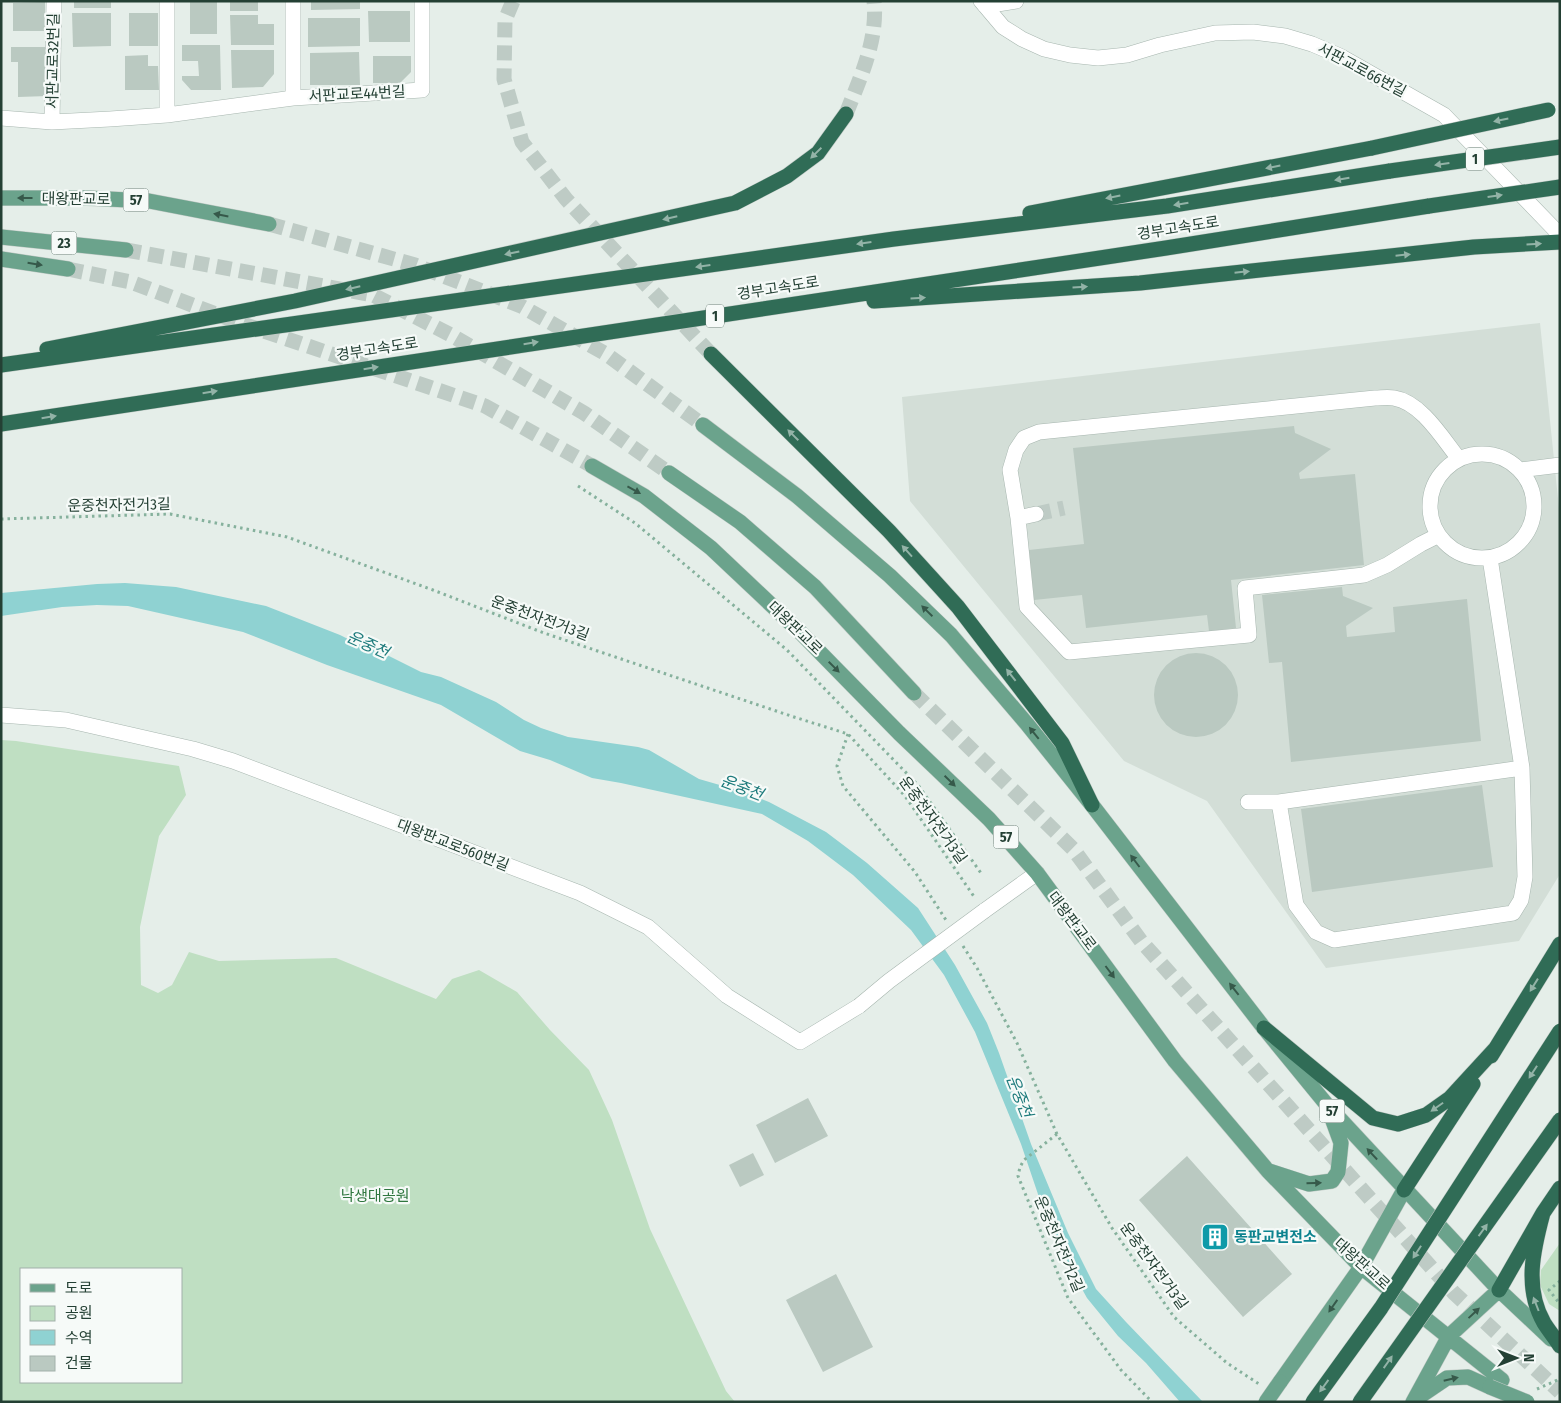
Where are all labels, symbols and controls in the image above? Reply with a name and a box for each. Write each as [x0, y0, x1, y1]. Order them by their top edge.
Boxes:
street label: 서판교로32번길 [43, 13, 63, 109]
street label: 서판교로66번길 [1315, 39, 1409, 101]
street label: 서판교로44번길 [308, 82, 406, 106]
one-way arrow [1493, 116, 1508, 124]
one-way arrow [810, 147, 822, 159]
road number: 1 [1466, 148, 1484, 170]
one-way arrow [1434, 160, 1450, 168]
one-way arrow [1265, 163, 1281, 171]
one-way arrow [1334, 175, 1350, 183]
road number: 57 [124, 188, 148, 212]
street label: 대왕판교로 [41, 189, 111, 209]
one-way arrow [1487, 192, 1503, 200]
one-way arrow [17, 194, 33, 202]
one-way arrow [1105, 194, 1121, 202]
one-way arrow [1173, 200, 1189, 208]
one-way arrow [213, 211, 228, 219]
street label: 경부고속도로 [1136, 213, 1220, 243]
one-way arrow [663, 214, 678, 222]
road number: 23 [52, 232, 76, 254]
one-way arrow [1526, 239, 1542, 247]
one-way arrow [856, 240, 872, 248]
one-way arrow [503, 249, 519, 257]
one-way arrow [1396, 251, 1412, 259]
one-way arrow [27, 260, 43, 268]
one-way arrow [695, 263, 711, 271]
one-way arrow [1234, 268, 1250, 276]
street label: 경부고속도로 [736, 273, 820, 303]
one-way arrow [1072, 282, 1088, 290]
one-way arrow [345, 284, 360, 292]
one-way arrow [910, 293, 926, 301]
road number: 1 [706, 304, 724, 328]
street label: 경부고속도로 [335, 334, 419, 364]
one-way arrow [524, 339, 540, 347]
one-way arrow [363, 363, 379, 371]
one-way arrow [202, 388, 218, 396]
one-way arrow [42, 412, 58, 420]
one-way arrow [787, 429, 799, 441]
one-way arrow [628, 486, 641, 495]
street label: 운중천자전거3길 [67, 495, 171, 515]
one-way arrow [901, 545, 913, 557]
street label: 운중천자전거3길 [488, 592, 592, 644]
street label: 대왕판교로 [764, 598, 826, 658]
one-way arrow [921, 605, 933, 617]
water label: 운중천 [344, 627, 394, 663]
one-way arrow [828, 661, 840, 673]
one-way arrow [1005, 669, 1016, 682]
one-way arrow [1029, 727, 1040, 740]
water label: 운중천 [718, 771, 768, 805]
street label: 운중천자전거3길 [895, 773, 971, 867]
one-way arrow [944, 775, 956, 787]
street label: 대왕판교로560번길 [394, 815, 512, 875]
road number: 57 [994, 826, 1018, 849]
one-way arrow [1129, 855, 1140, 868]
street label: 대왕판교로 [1044, 888, 1100, 954]
one-way arrow [1105, 965, 1115, 979]
one-way arrow [1530, 979, 1539, 992]
one-way arrow [1229, 983, 1240, 996]
one-way arrow [1529, 1065, 1538, 1078]
water label: 운중천 [1002, 1072, 1037, 1122]
road number: 57 [1320, 1100, 1344, 1122]
one-way arrow [1431, 1102, 1444, 1112]
one-way arrow [1366, 1147, 1377, 1160]
one-way arrow [1307, 1178, 1323, 1186]
park label: 낙생대공원 [340, 1187, 410, 1205]
street label: 운중천자전거2길 [1031, 1193, 1087, 1295]
street label: 운중천자전거3길 [1116, 1219, 1192, 1313]
building icon: 동판교변전소 [1200, 1222, 1230, 1252]
one-way arrow [1477, 1224, 1488, 1237]
place label: 동판교변전소 [1234, 1228, 1317, 1246]
street label: 대왕판교로 [1330, 1234, 1394, 1294]
one-way arrow [1412, 1245, 1421, 1259]
legend [20, 1268, 182, 1383]
text: 도로 [65, 1279, 93, 1297]
one-way arrow [1532, 1296, 1539, 1311]
one-way arrow [1328, 1300, 1338, 1313]
text: 공원 [65, 1304, 93, 1322]
one-way arrow [1468, 1307, 1480, 1319]
text: 수역 [65, 1329, 93, 1347]
north arrow [1491, 1333, 1541, 1383]
text: 건물 [65, 1354, 93, 1372]
text: N [1520, 1354, 1537, 1362]
one-way arrow [1383, 1355, 1393, 1369]
one-way arrow [1443, 1375, 1459, 1383]
one-way arrow [1319, 1379, 1330, 1392]

